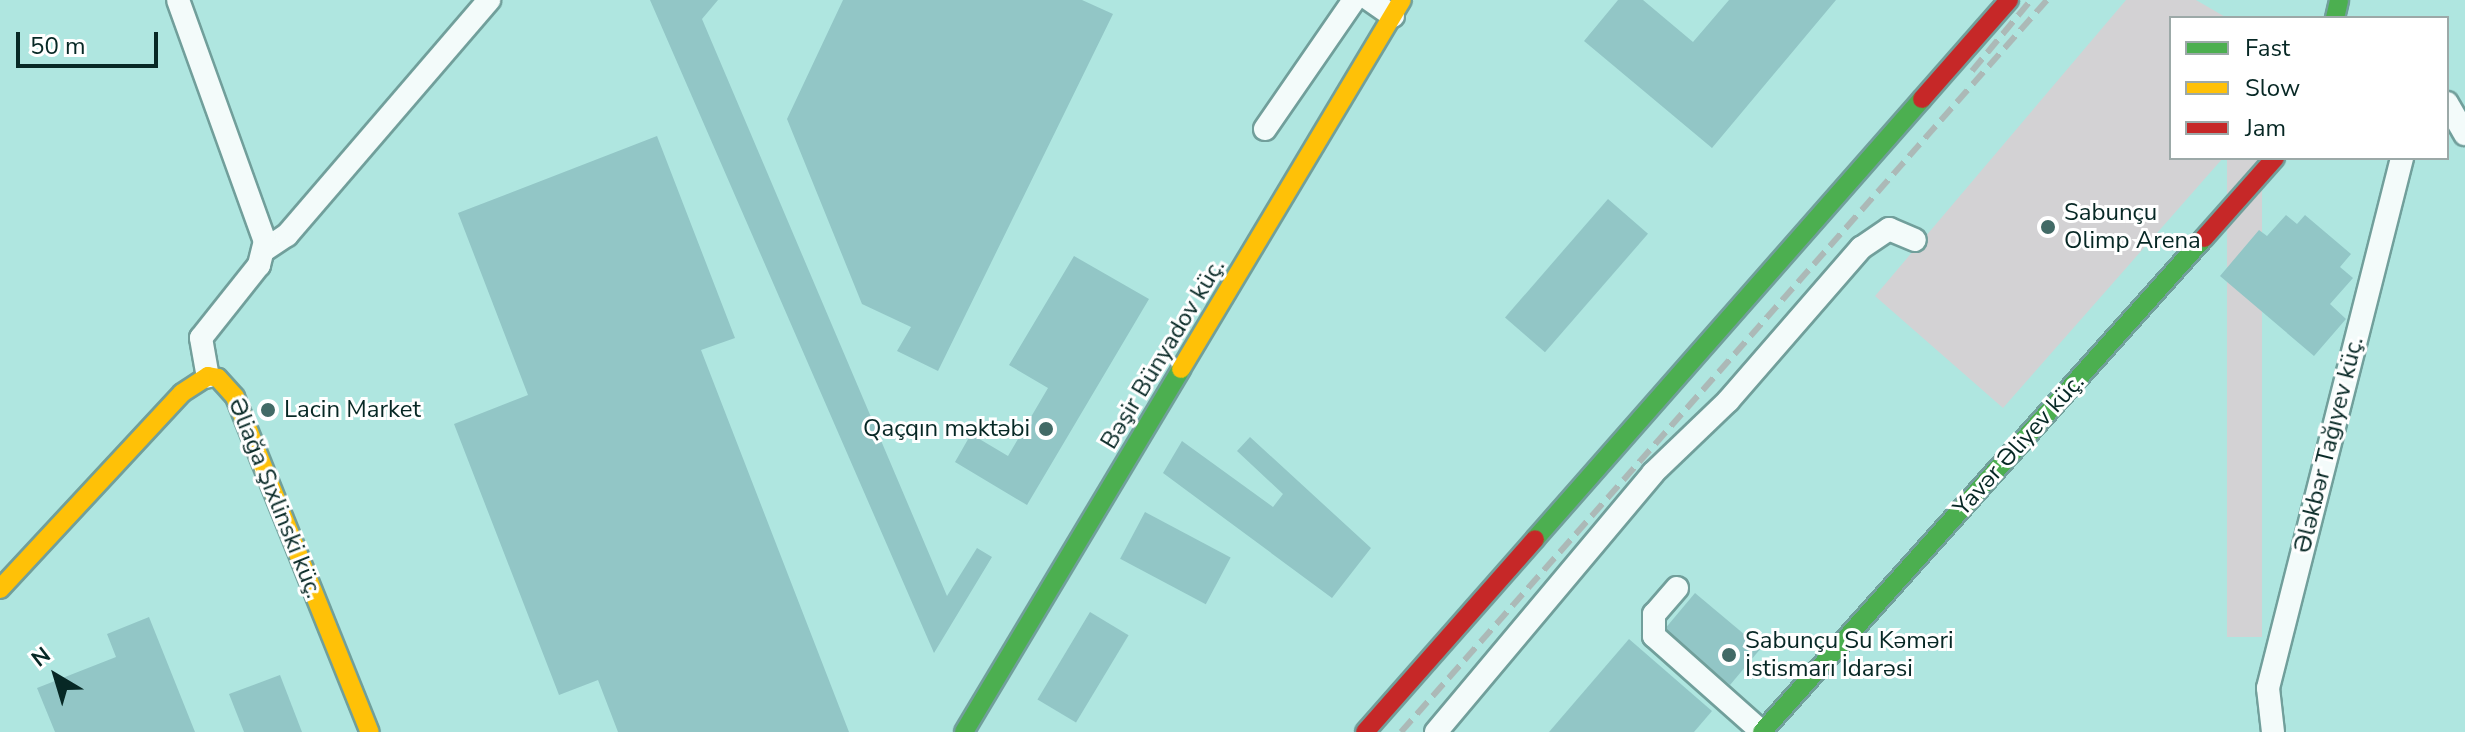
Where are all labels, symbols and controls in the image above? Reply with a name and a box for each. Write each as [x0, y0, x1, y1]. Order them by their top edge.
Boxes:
scale bar [20, 16, 162, 66]
legend [2169, 16, 2449, 160]
text: 50 m [30, 30, 86, 62]
text: Fast [2245, 32, 2290, 64]
text: Slow [2245, 72, 2300, 104]
text: Jam [2245, 112, 2286, 144]
place label: Sabunçu Olimp Arena [2064, 199, 2201, 255]
marker: Sabunçu Olimp Arena [2039, 218, 2057, 236]
street label: Bəşir Bünyadov küç. [1095, 254, 1231, 454]
street label: Ələkbər Tağıyev küç. [2288, 334, 2370, 556]
street label: Yavər Əliyev küç. [1948, 368, 2090, 522]
street label: Əliağa Şıxlinski küç. [222, 394, 328, 602]
place label: Lacin Market [284, 396, 421, 424]
marker: Lacin Market [259, 401, 277, 419]
place label: Qaçqın məktəbi [863, 415, 1030, 443]
marker: Qaçqın məktəbi [1037, 420, 1055, 438]
place label: Sabunçu Su Kəməri İstismarı İdarəsi [1745, 627, 1954, 683]
north arrow [16, 636, 96, 716]
text: N [26, 640, 57, 674]
marker: Sabunçu Su Kəməri İstismarı İdarəsi [1720, 646, 1738, 664]

